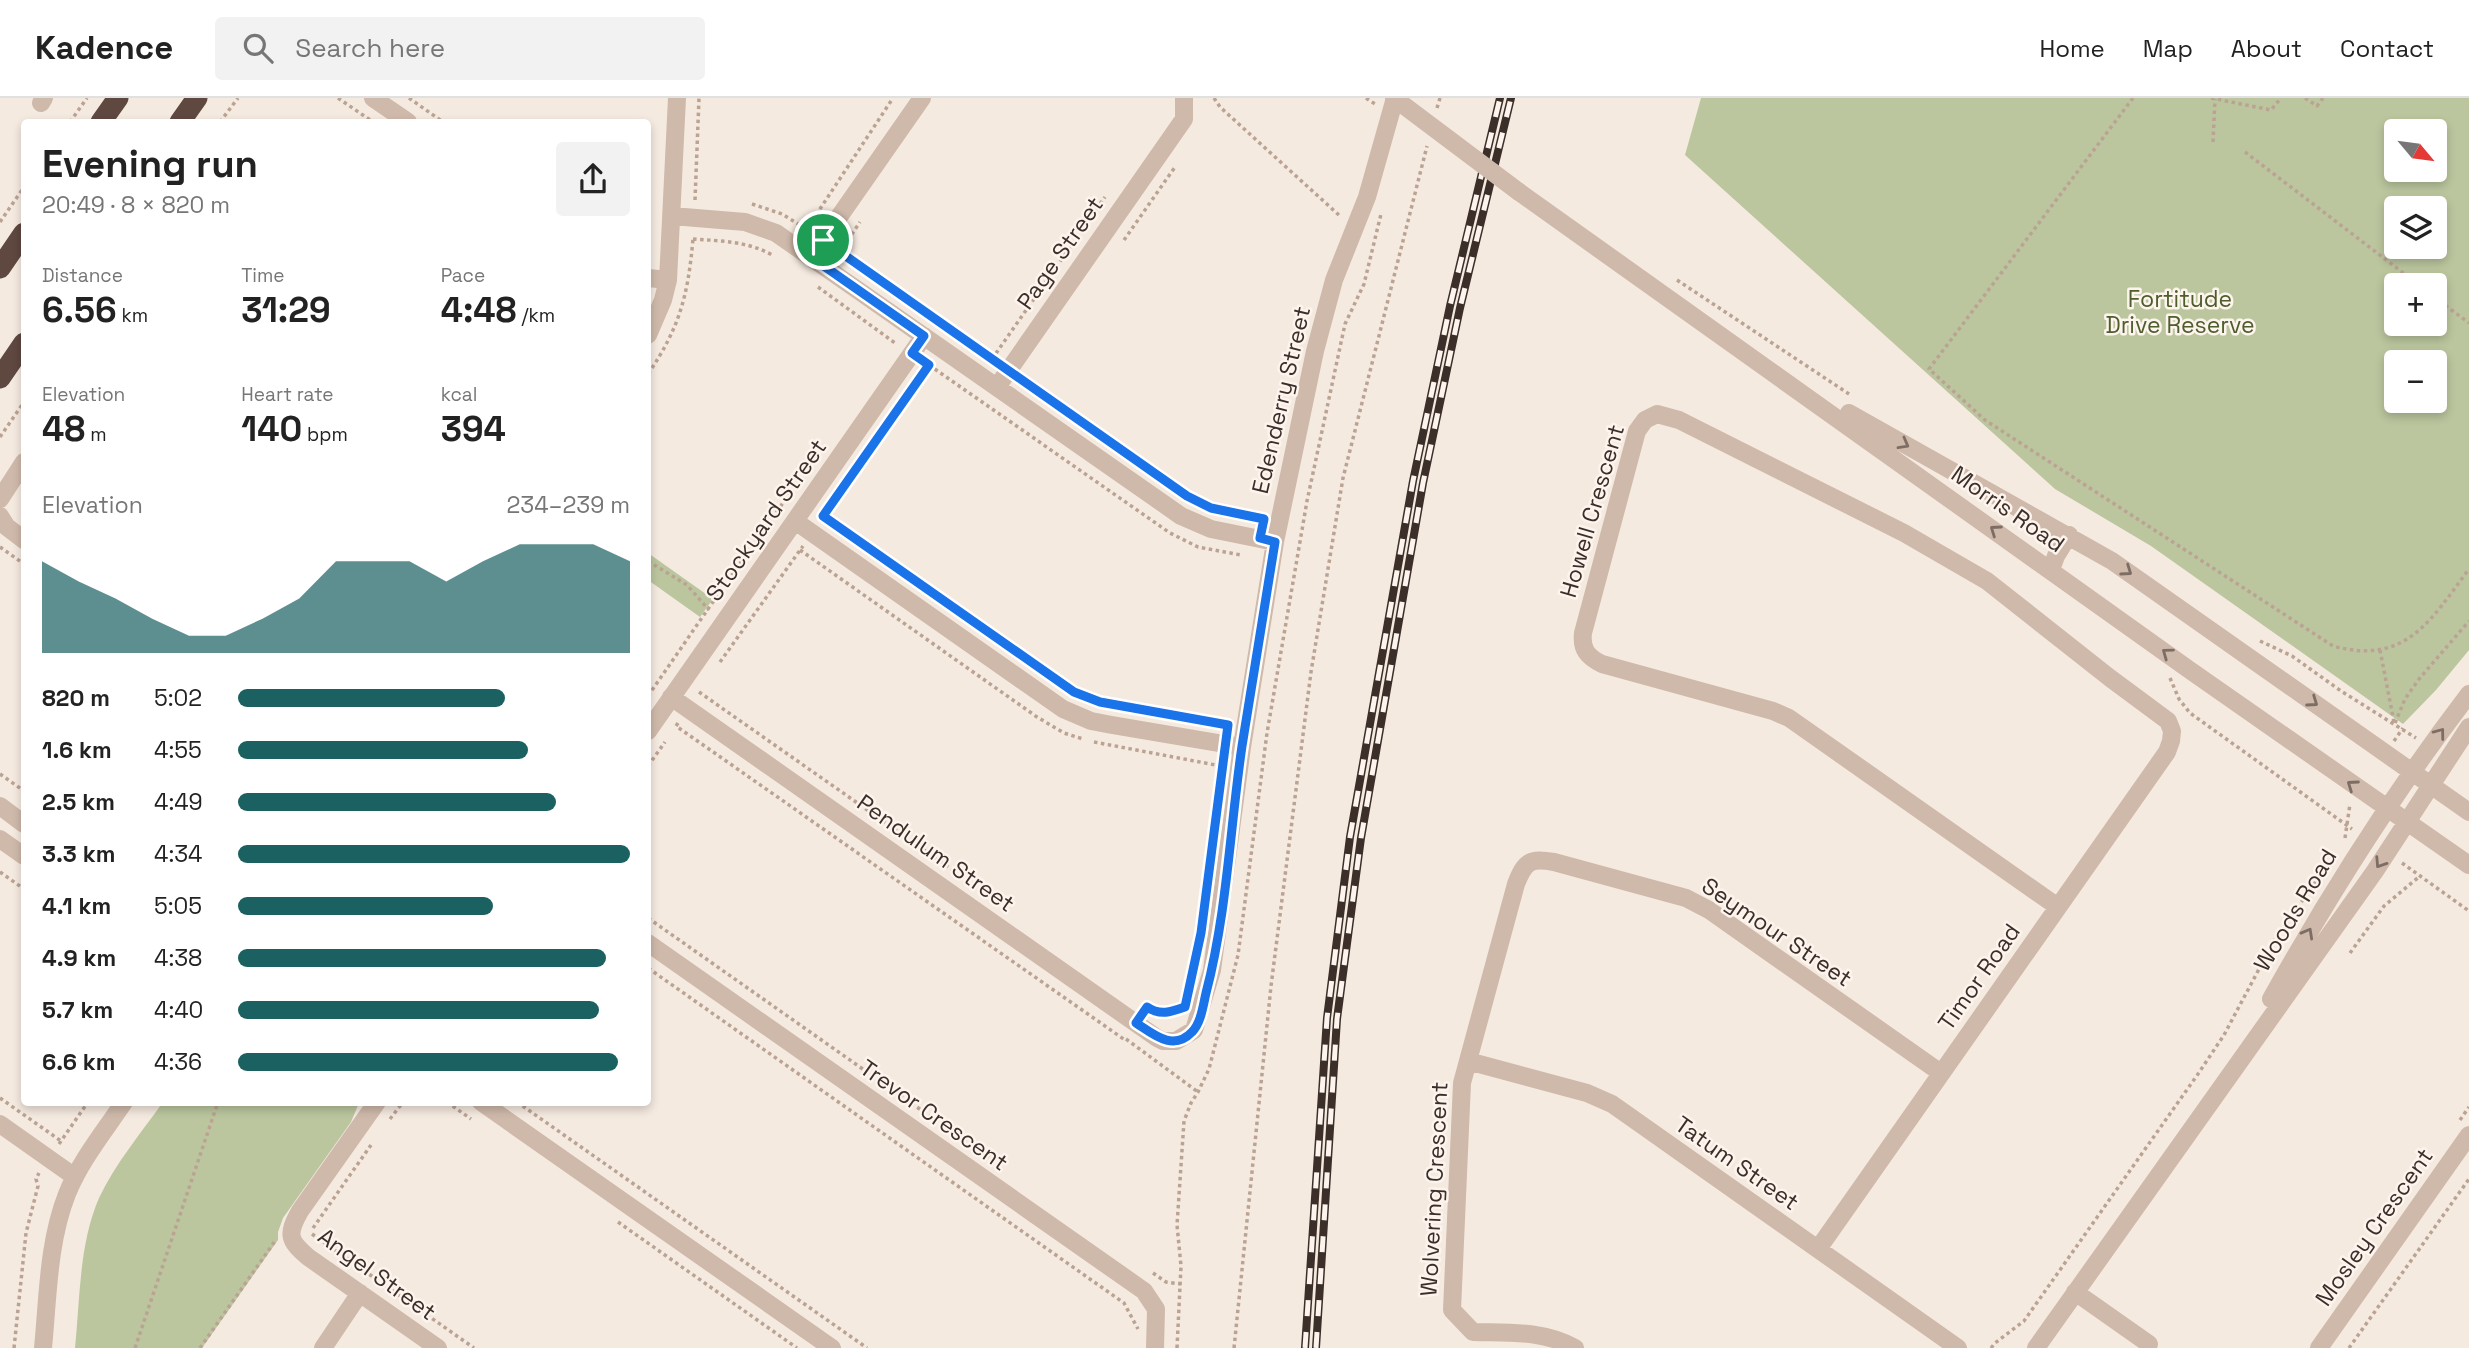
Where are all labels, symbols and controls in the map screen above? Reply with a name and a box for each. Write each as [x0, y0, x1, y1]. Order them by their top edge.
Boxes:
search box [215, 17, 705, 80]
text: Kadence [35, 27, 173, 69]
icon: search [239, 29, 277, 67]
text: Search here [295, 31, 445, 65]
text: Home [2039, 33, 2105, 64]
text: Map [2143, 33, 2193, 64]
text: About [2231, 33, 2302, 64]
text: Contact [2340, 33, 2434, 64]
north arrow [2384, 119, 2446, 182]
map controls [2384, 119, 2447, 413]
text: Evening run [42, 140, 258, 188]
button: share [556, 142, 630, 216]
text: 20:49 · 8 × 820 m [42, 190, 230, 220]
street label: Page Street [1010, 191, 1110, 315]
button: layers [2384, 196, 2447, 259]
pin [793, 210, 853, 270]
icon: arrive [804, 221, 842, 259]
text: Distance [42, 263, 123, 288]
text: Time [241, 263, 285, 288]
text: Pace [441, 263, 485, 288]
button: + [2384, 273, 2447, 336]
park label: Fortitude Drive Reserve [2105, 284, 2255, 340]
text: 6.56 [42, 288, 117, 332]
text: 31:29 [241, 288, 331, 332]
text: 4:48 [441, 288, 517, 332]
text: km [117, 303, 148, 328]
text: /km [517, 303, 555, 328]
street label: Edenderry Street [1245, 303, 1317, 497]
button: − [2384, 350, 2447, 413]
text: Elevation [42, 382, 125, 407]
text: Heart rate [241, 382, 334, 407]
text: kcal [441, 382, 477, 407]
text: 48 [42, 407, 85, 451]
text: 140 [241, 407, 302, 451]
text: 394 [441, 407, 506, 451]
street label: Howell Crescent [1553, 421, 1631, 601]
text: m [85, 422, 107, 447]
text: bpm [302, 422, 348, 447]
street label: Stockyard Street [699, 433, 833, 607]
one-way arrow [1897, 436, 1909, 449]
street label: Morris Road [1946, 459, 2070, 559]
text: Elevation [42, 490, 143, 520]
text: 234–239 m [507, 490, 630, 520]
one-way arrow [1990, 526, 2003, 538]
one-way arrow [2119, 563, 2132, 575]
one-way arrow [2162, 649, 2175, 662]
text: 820 m [42, 683, 110, 713]
text: 5:02 [154, 683, 202, 713]
one-way arrow [2305, 694, 2318, 706]
one-way arrow [2431, 728, 2444, 740]
text: 1.6 km [42, 735, 112, 765]
text: 4:55 [154, 735, 202, 765]
one-way arrow [2347, 780, 2360, 793]
text: 2.5 km [42, 787, 115, 817]
text: 4:49 [154, 787, 203, 817]
street label: Pendulum Street [851, 787, 1021, 919]
text: 3.3 km [42, 839, 115, 869]
text: 4:34 [154, 839, 202, 869]
street label: Woods Road [2247, 843, 2343, 977]
one-way arrow [2375, 855, 2388, 868]
street label: Seymour Street [1696, 871, 1858, 993]
text: 4.1 km [42, 891, 111, 921]
text: 5:05 [154, 891, 202, 921]
street label: Timor Road [1931, 918, 2027, 1036]
one-way arrow [2300, 928, 2313, 940]
text: 4.9 km [42, 943, 116, 973]
text: 4:38 [154, 943, 202, 973]
text: 5.7 km [42, 995, 113, 1025]
text: 4:40 [154, 995, 203, 1025]
text: 6.6 km [42, 1047, 115, 1077]
text: 4:36 [154, 1047, 202, 1077]
street label: Trevor Crescent [854, 1053, 1014, 1177]
street label: Wolvering Crescent [1413, 1081, 1455, 1297]
street label: Tatum Street [1669, 1109, 1805, 1217]
street label: Mosley Crescent [2308, 1142, 2440, 1312]
street label: Angel Street [312, 1221, 442, 1327]

